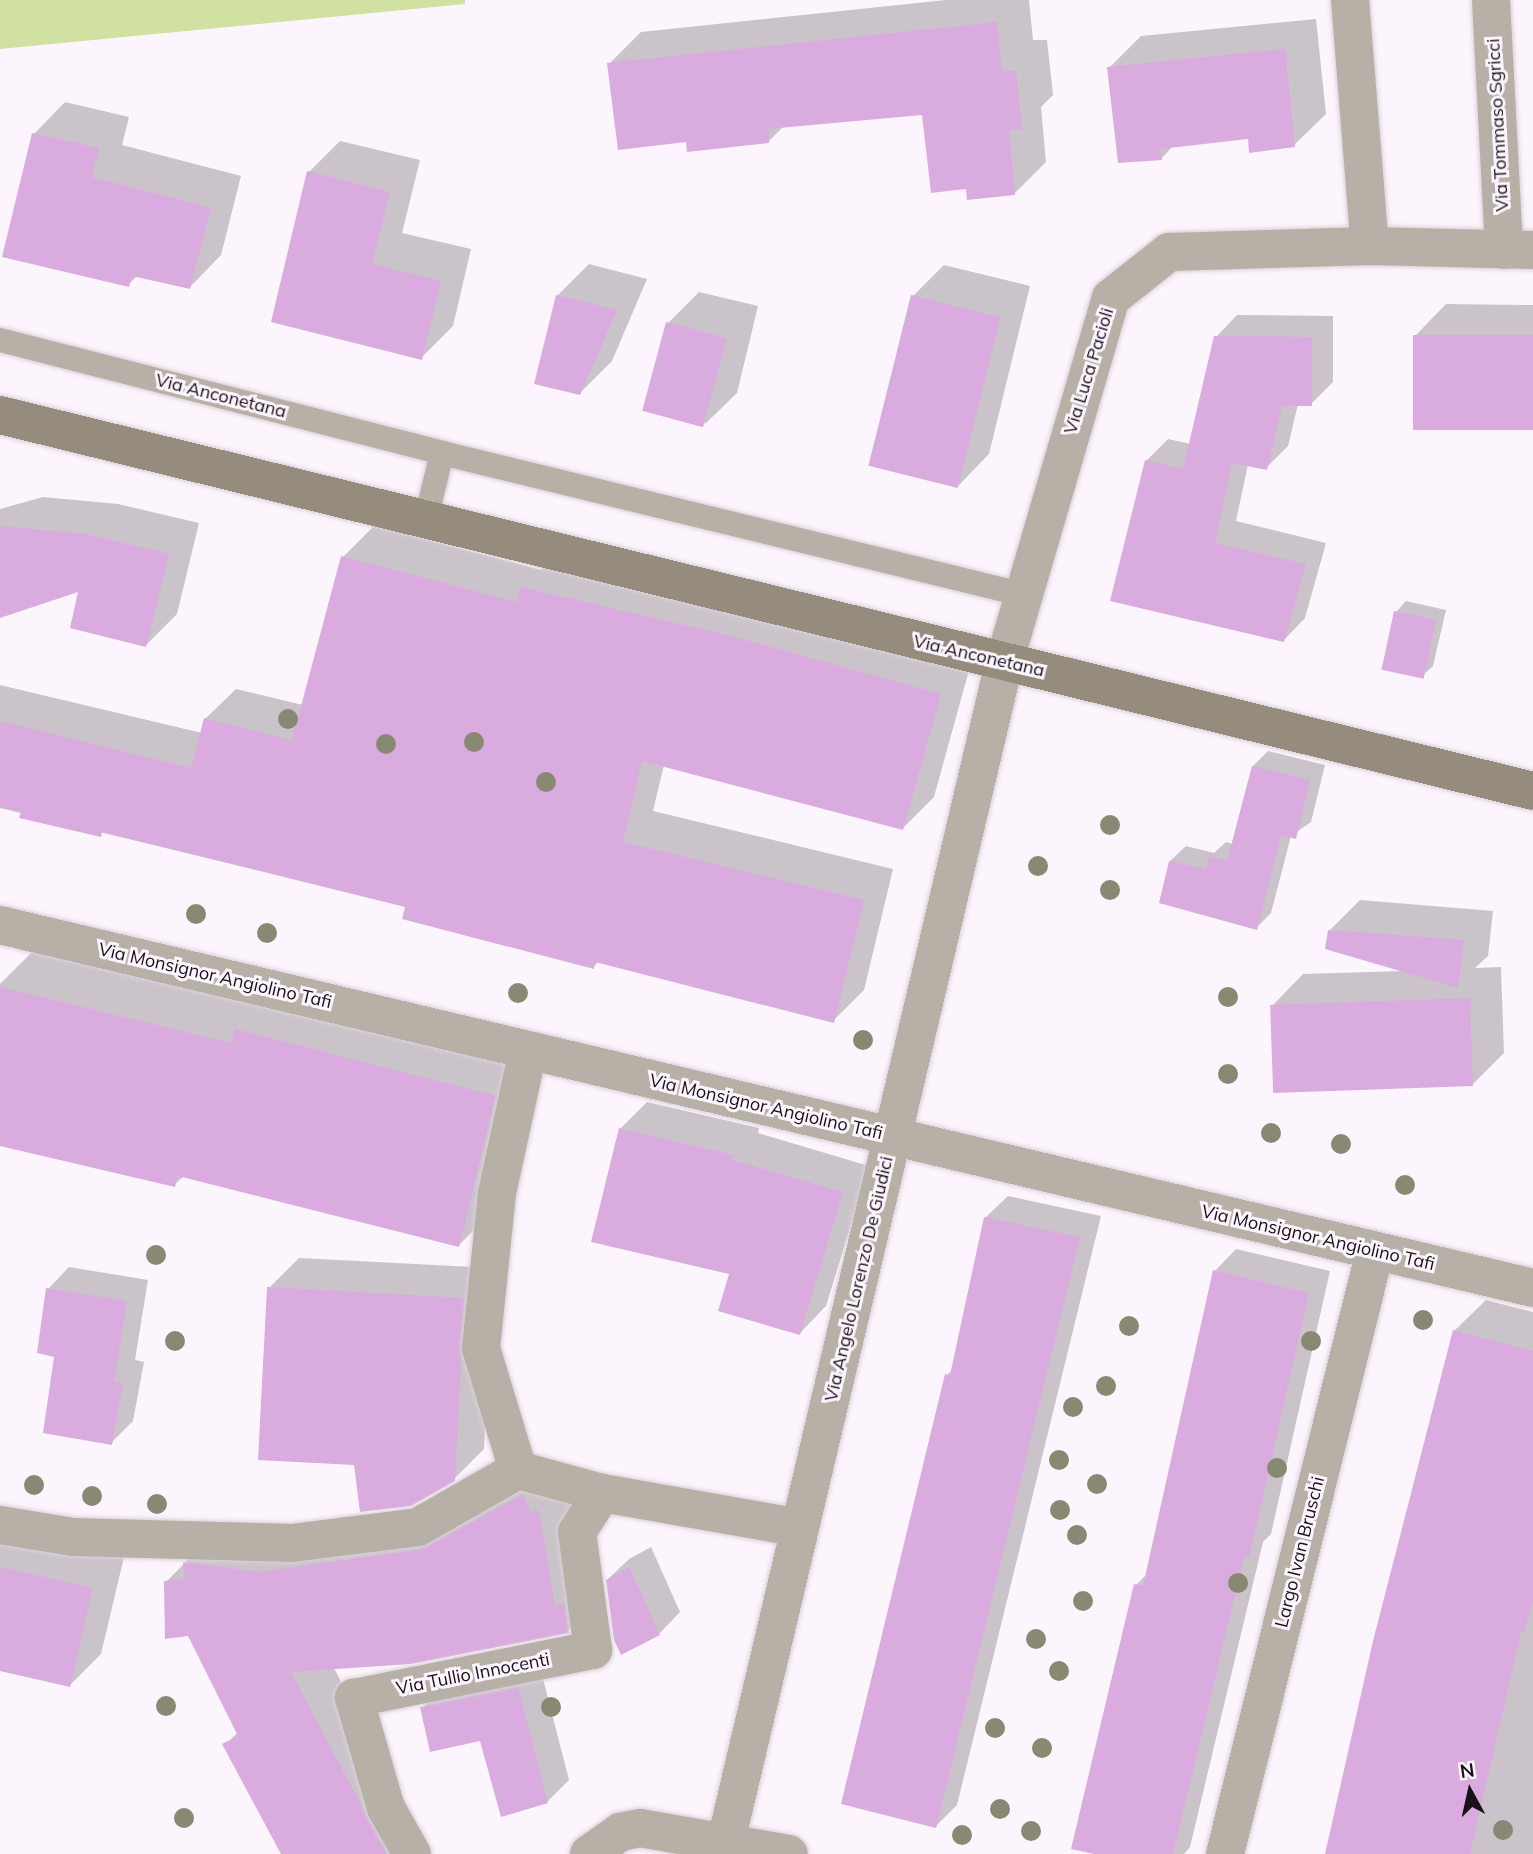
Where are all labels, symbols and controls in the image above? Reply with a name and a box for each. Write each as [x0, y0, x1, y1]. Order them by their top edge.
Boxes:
street label: Via Tommaso Sgricci [1483, 38, 1513, 212]
street label: Via Luca Pacioli [1060, 305, 1118, 437]
street label: Via Anconetana [153, 369, 289, 423]
street label: Via Anconetana [911, 630, 1047, 682]
street label: Via Monsignor Angiolino Tafi [96, 939, 334, 1013]
street label: Via Monsignor Angiolino Tafi [647, 1070, 885, 1144]
street label: Via Angelo Lorenzo De Giudici [820, 1154, 898, 1404]
street label: Via Monsignor Angiolino Tafi [1199, 1201, 1437, 1275]
street label: Largo Ivan Bruschi [1271, 1474, 1329, 1630]
street label: Via Tullio Innocenti [394, 1649, 552, 1699]
north arrow [1435, 1756, 1505, 1826]
text: N [1458, 1757, 1476, 1783]

